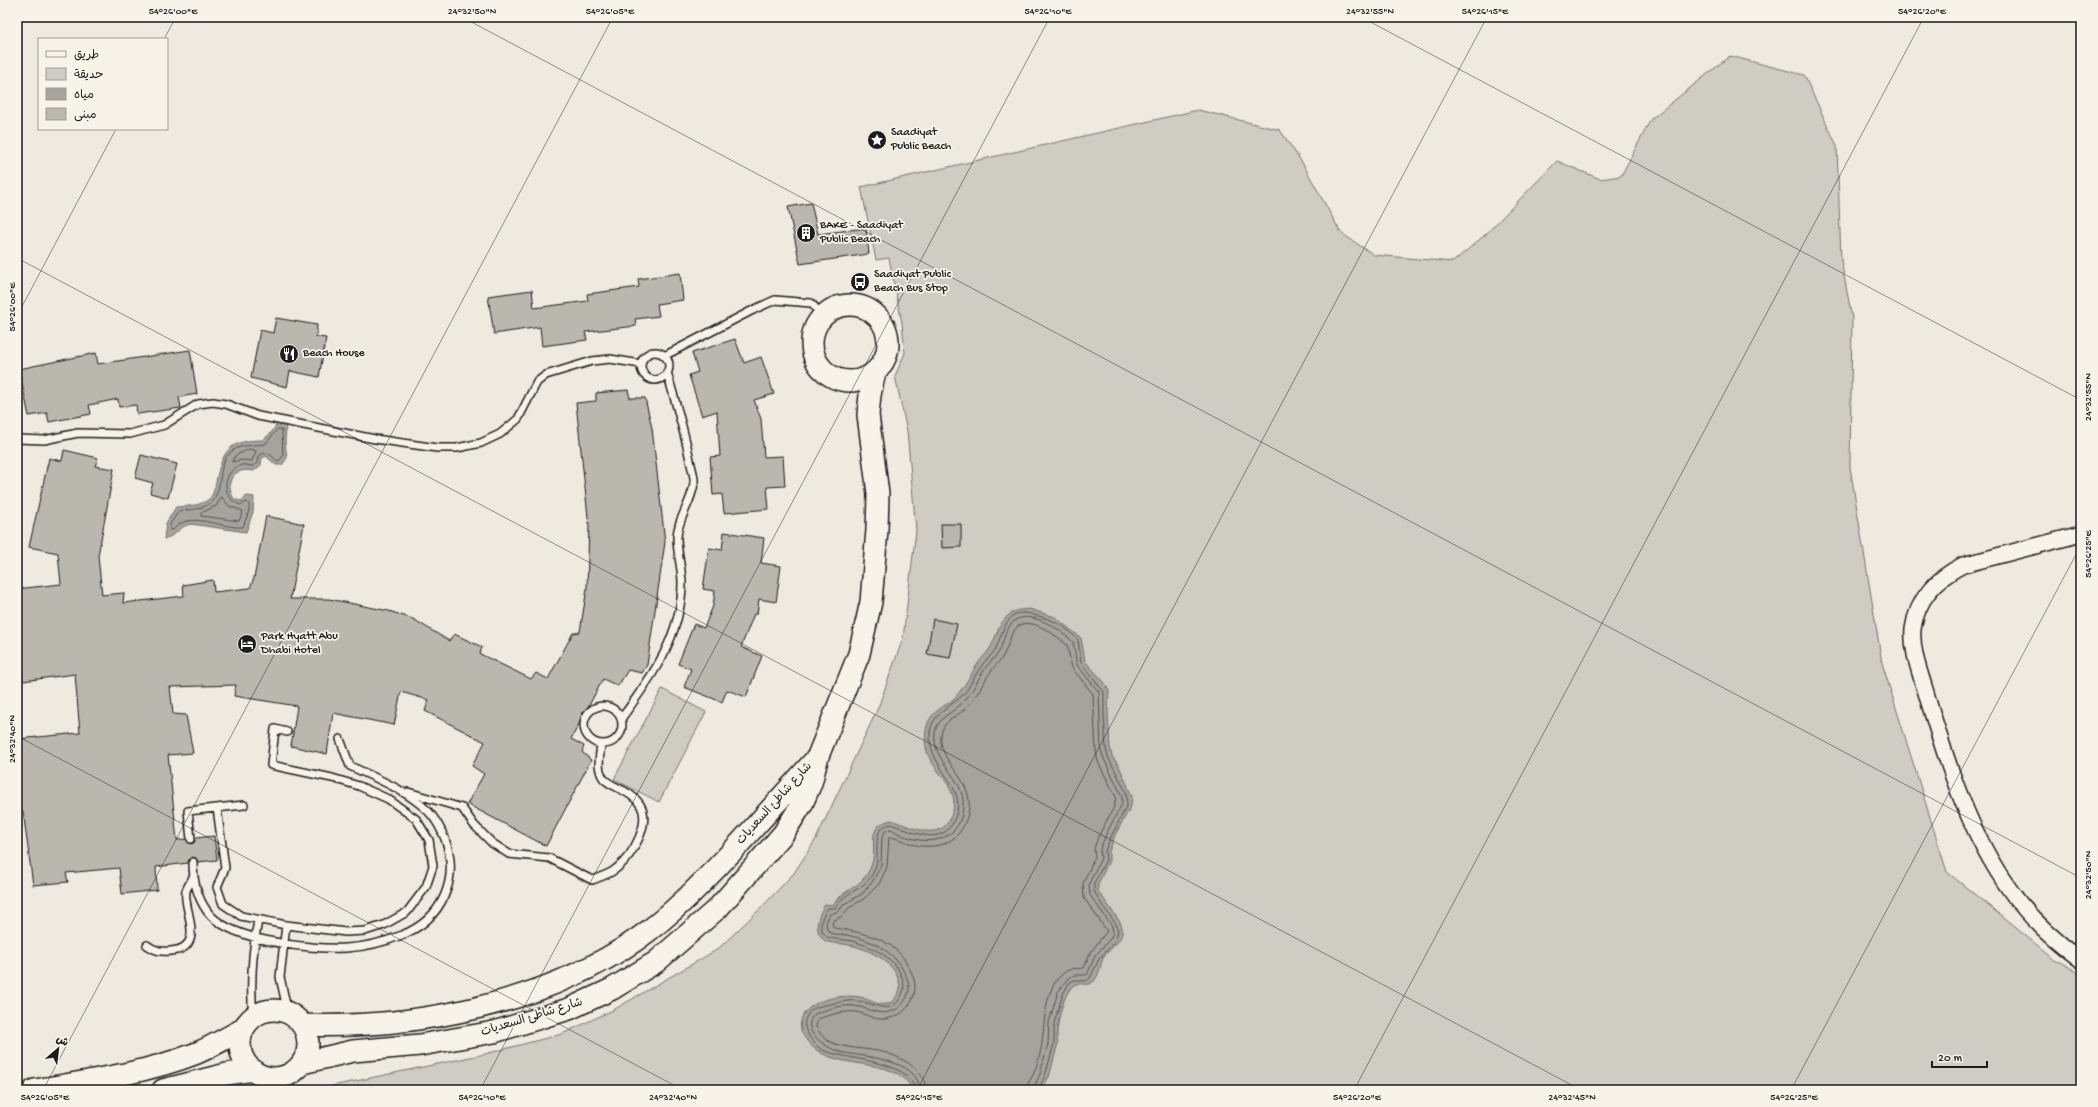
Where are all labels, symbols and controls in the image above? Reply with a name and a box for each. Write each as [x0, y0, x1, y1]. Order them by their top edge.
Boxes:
text: 54°26'00"E [149, 6, 198, 18]
text: 24°32'50"N [448, 6, 497, 18]
text: 54°26'05"E [586, 6, 635, 18]
text: 54°26'10"E [1024, 6, 1072, 18]
text: 24°32'55"N [1346, 6, 1394, 18]
text: 54°26'15"E [1462, 6, 1509, 18]
text: 54°26'20"E [1898, 6, 1947, 18]
legend [38, 38, 168, 130]
text: طريق [74, 49, 99, 63]
text: حديقة [74, 69, 103, 83]
text: مياه [74, 89, 94, 103]
text: مبنى [74, 109, 97, 123]
place label: Saadiyat Public Beach [890, 126, 952, 154]
place icon: Saadiyat Public Beach [866, 129, 888, 151]
place label: BAKE - Saadiyat Public Beach [819, 219, 904, 247]
building icon: BAKE - Saadiyat Public Beach [795, 222, 817, 244]
place label: Saadiyat Public Beach Bus Stop [873, 268, 952, 296]
bus stop icon: Saadiyat Public Beach Bus Stop [849, 271, 871, 293]
text: 54°26'00"E [7, 282, 19, 331]
restaurant icon: Beach House [278, 343, 300, 365]
place label: Beach House [302, 347, 365, 361]
text: 24°32'55"N [2083, 373, 2095, 421]
text: 54°26'25"E [2083, 529, 2095, 578]
place label: Park Hyatt Abu Dhabi Hotel [260, 630, 338, 658]
hotel icon: Park Hyatt Abu Dhabi Hotel [236, 633, 258, 655]
text: 24°32'40"N [7, 715, 19, 763]
street label: شارع شاطئ السعديات [734, 760, 816, 848]
text: 24°32'50"N [2083, 850, 2095, 899]
street label: شارع شاطئ السعديات [479, 996, 585, 1040]
north arrow [38, 1029, 78, 1069]
text: ش [54, 1034, 70, 1050]
scale bar [1932, 1043, 1987, 1069]
text: 20 m [1938, 1052, 1963, 1066]
text: 54°26'05"E [21, 1092, 70, 1104]
text: 54°26'10"E [458, 1092, 506, 1104]
text: 24°32'40"N [649, 1092, 697, 1104]
text: 54°26'15"E [896, 1092, 943, 1104]
text: 54°26'20"E [1333, 1092, 1382, 1104]
text: 24°32'45"N [1548, 1092, 1596, 1104]
text: 54°26'25"E [1770, 1092, 1819, 1104]

